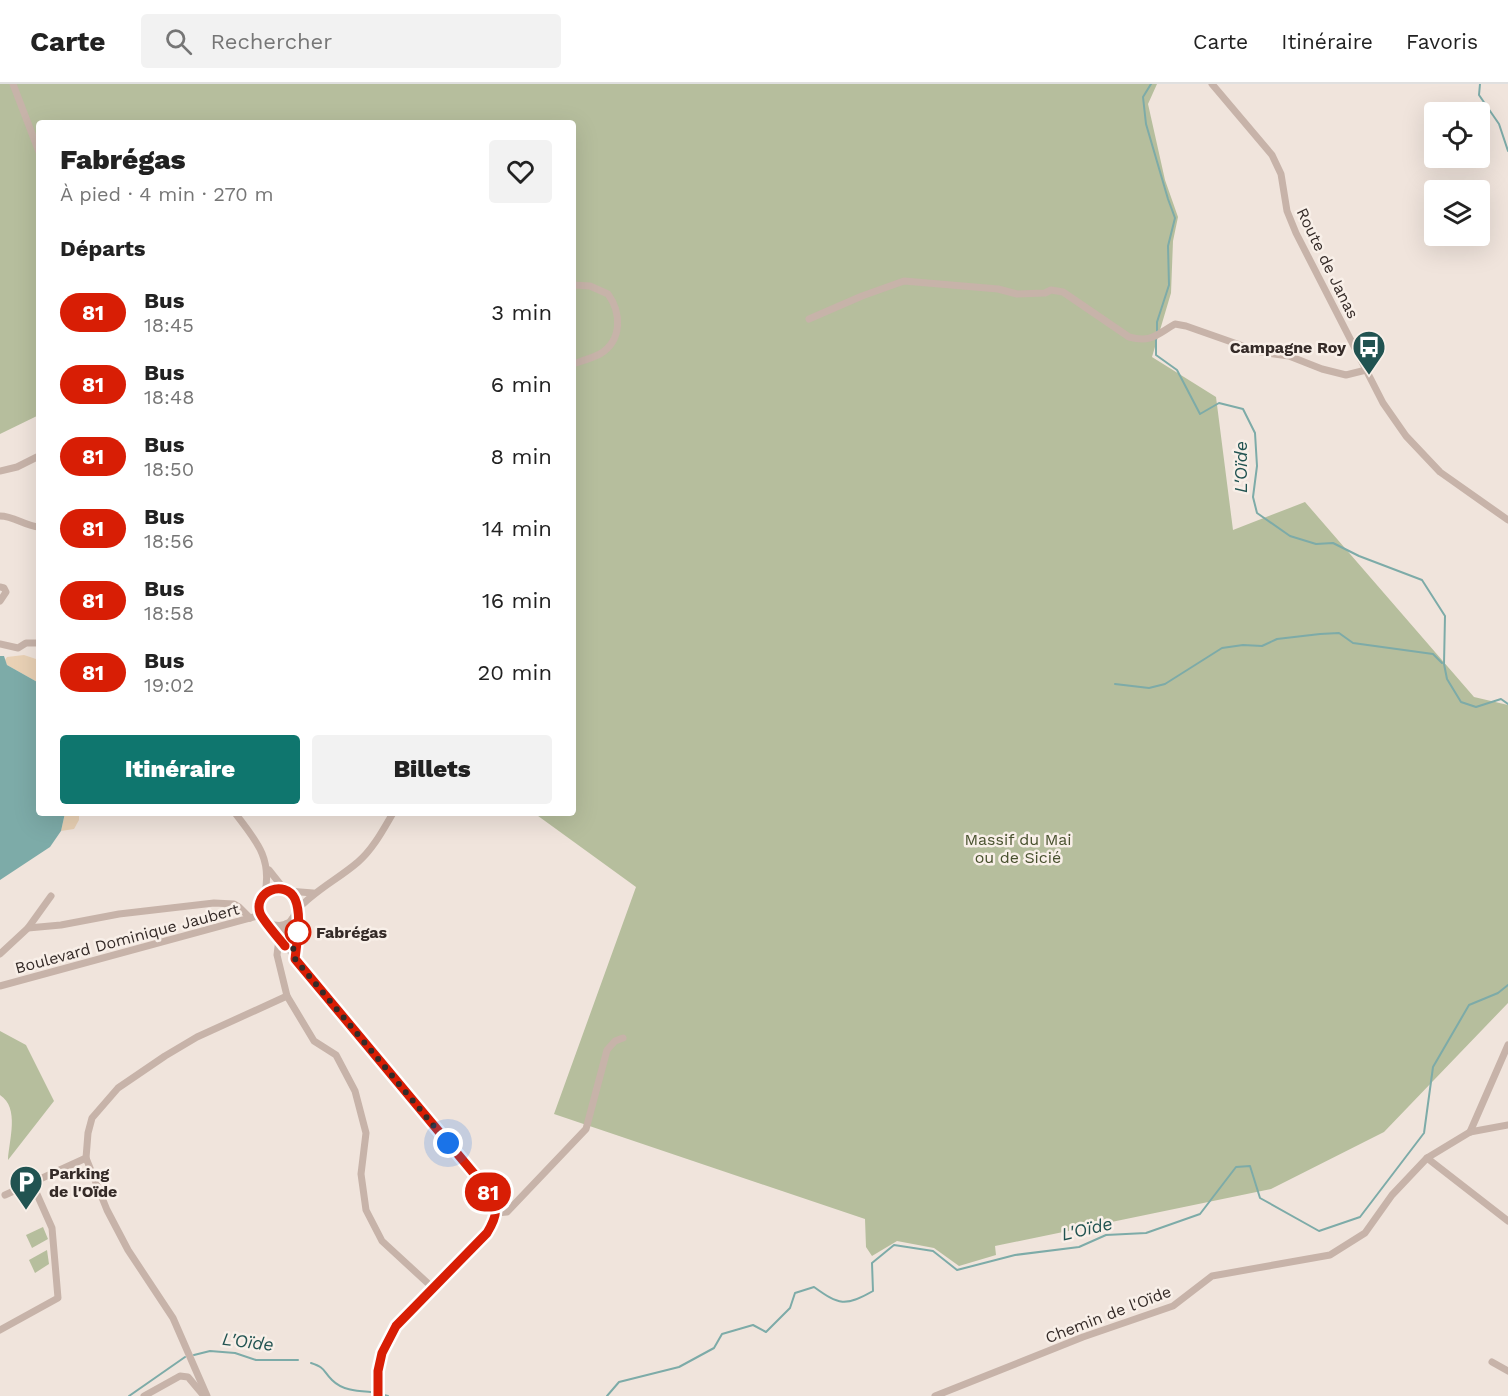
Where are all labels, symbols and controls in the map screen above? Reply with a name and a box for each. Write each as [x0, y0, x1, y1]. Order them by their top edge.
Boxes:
search box [141, 14, 561, 68]
text: Carte [30, 25, 105, 58]
icon: search [162, 25, 195, 58]
text: Rechercher [210, 29, 332, 54]
text: Carte [1193, 29, 1248, 54]
text: Itinéraire [1281, 29, 1373, 54]
text: Favoris [1406, 29, 1478, 54]
map controls [1424, 102, 1490, 246]
button: locate [1424, 102, 1490, 168]
button: heart [489, 140, 552, 203]
text: Fabrégas [60, 143, 186, 176]
button: layers [1424, 180, 1490, 246]
text: À pied · 4 min · 270 m [60, 182, 274, 206]
street label: Route de Janas [1293, 205, 1363, 322]
text: Départs [60, 236, 146, 261]
text: Bus [144, 288, 184, 313]
text: 81 [82, 300, 104, 325]
text: 3 min [491, 300, 552, 325]
text: 18:45 [144, 313, 194, 337]
bus stop icon: Campagne Roy [1351, 329, 1387, 376]
place label: Campagne Roy [1230, 338, 1347, 357]
text: Bus [144, 360, 184, 385]
text: 81 [82, 372, 104, 397]
text: 6 min [491, 372, 552, 397]
text: 18:48 [144, 385, 195, 409]
text: Bus [144, 432, 184, 457]
water label: L'Oïde [1230, 441, 1251, 493]
text: 81 [82, 444, 104, 469]
text: 8 min [491, 444, 552, 469]
text: 18:50 [144, 457, 194, 481]
text: Bus [144, 504, 184, 529]
text: 81 [82, 516, 104, 541]
text: 14 min [482, 516, 552, 541]
text: 18:56 [144, 529, 194, 553]
text: Bus [144, 576, 184, 601]
text: 81 [82, 588, 104, 613]
text: 16 min [482, 588, 552, 613]
text: 18:58 [144, 601, 194, 625]
text: Bus [144, 648, 184, 673]
text: 81 [82, 660, 104, 685]
text: 20 min [478, 660, 552, 685]
text: 19:02 [144, 673, 194, 697]
button: Itinéraire [60, 735, 300, 804]
button: Billets [312, 735, 552, 804]
park label: Massif du Mai ou de Sicié [964, 830, 1072, 867]
street label: Boulevard Dominique Jaubert [13, 899, 242, 978]
marker: Fabrégas [285, 919, 311, 945]
place label: Fabrégas [316, 923, 388, 942]
your location [433, 1128, 463, 1158]
parking icon: Parking de l'Oïde [8, 1164, 44, 1211]
place label: Parking de l'Oïde [49, 1164, 117, 1201]
line badge: 81 [461, 1172, 515, 1212]
text: 81 [477, 1180, 499, 1205]
water label: L'Oïde [1059, 1212, 1115, 1245]
street label: Chemin de l'Oïde [1043, 1282, 1174, 1347]
water label: L'Oïde [221, 1328, 275, 1355]

